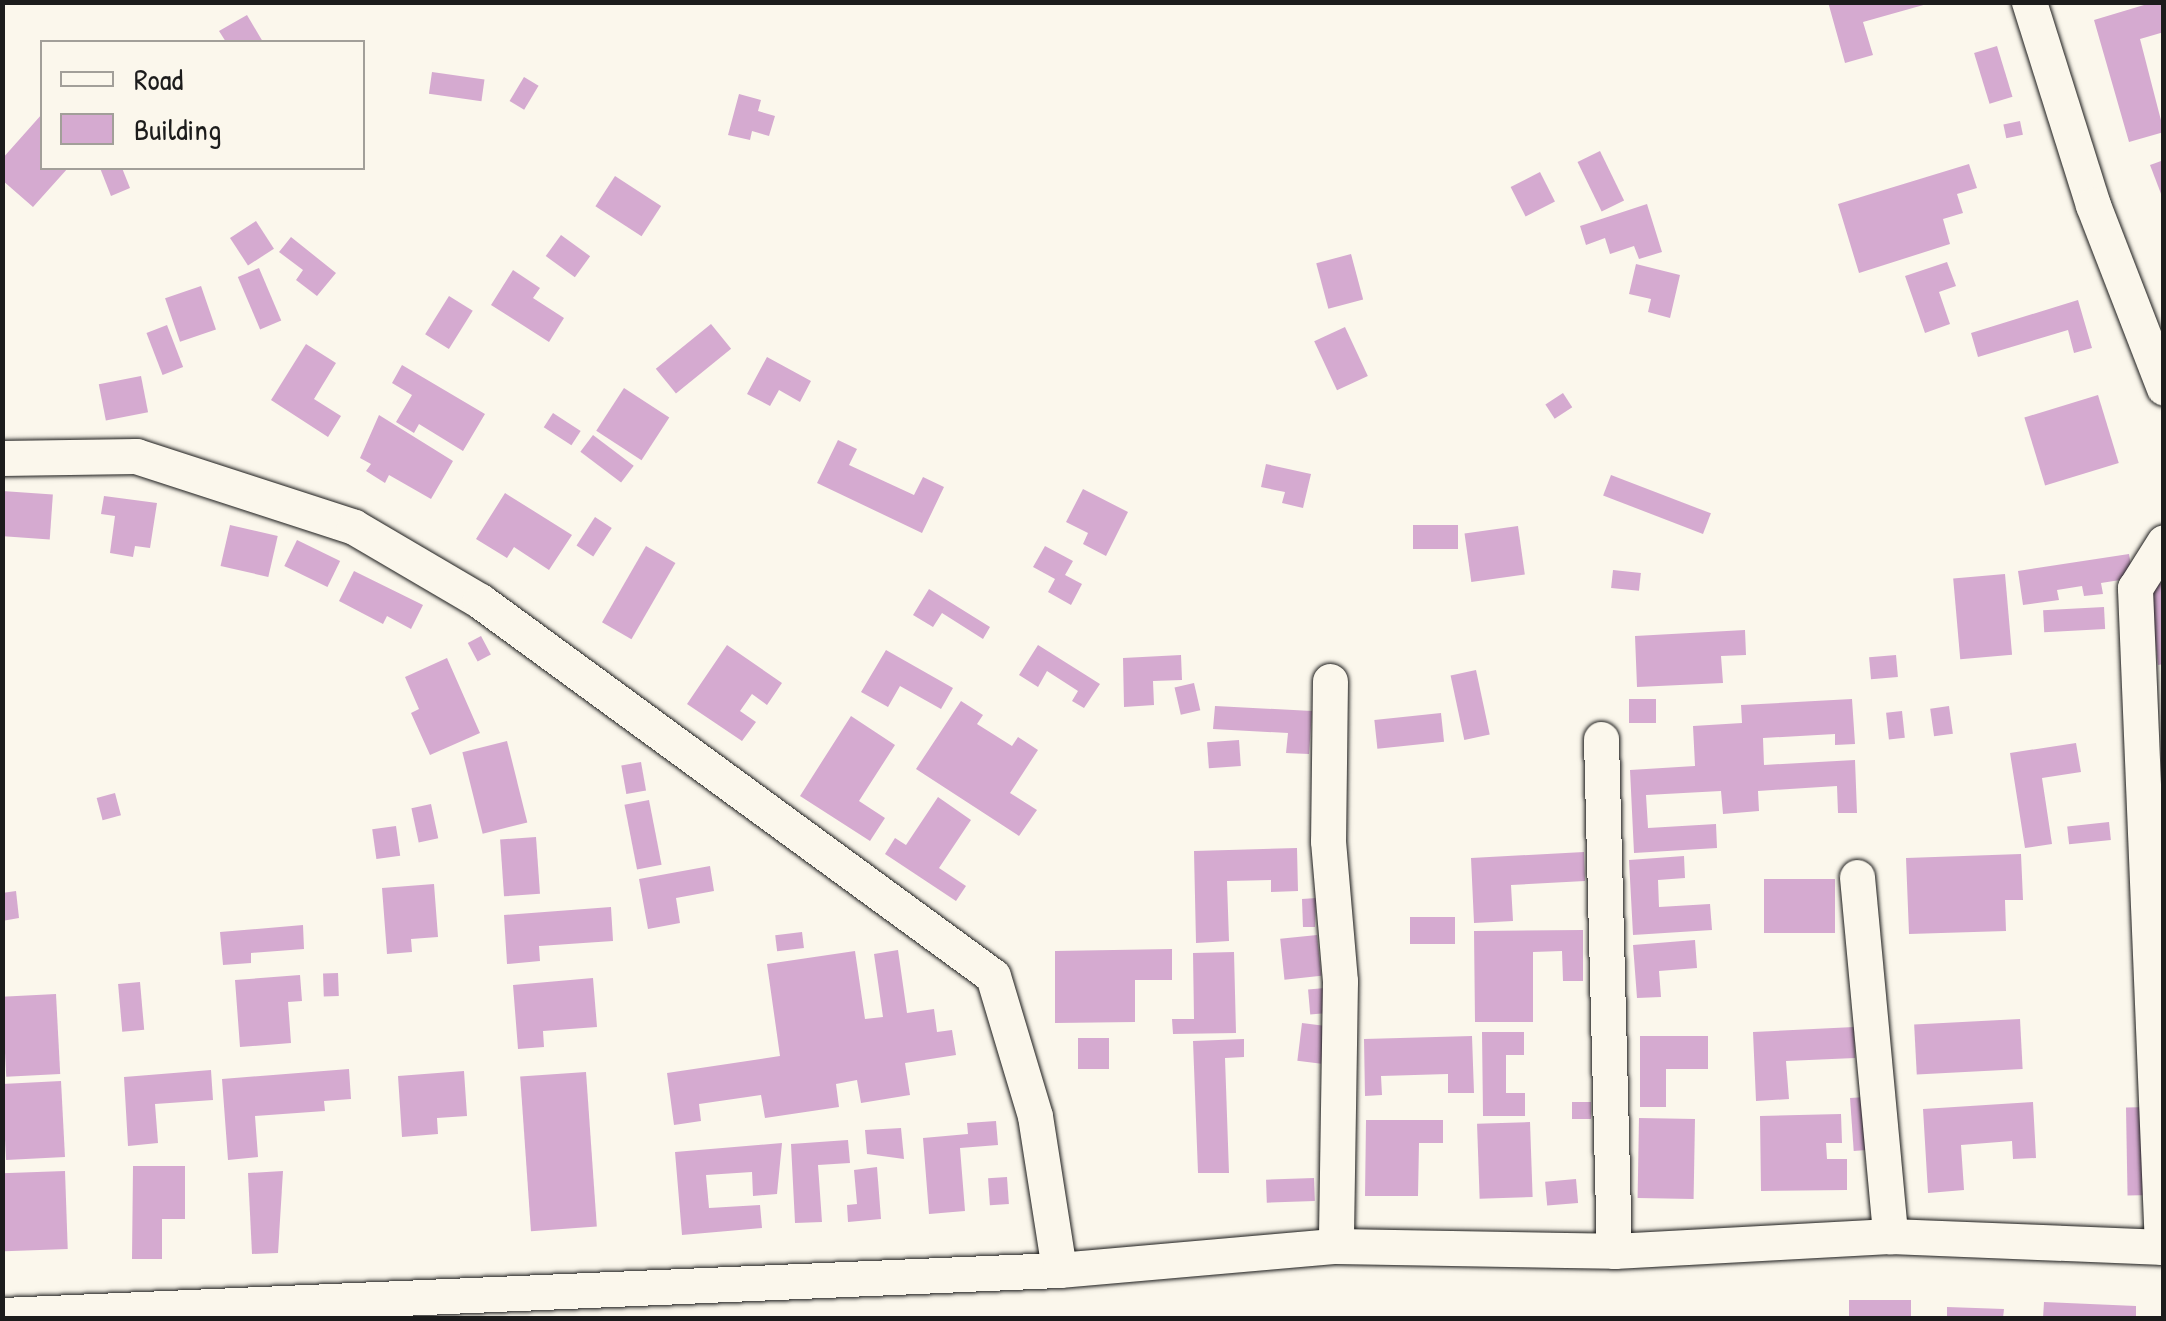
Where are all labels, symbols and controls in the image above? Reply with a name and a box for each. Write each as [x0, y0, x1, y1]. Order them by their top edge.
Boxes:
legend [40, 40, 365, 170]
text: Road [134, 59, 183, 99]
text: Building [134, 109, 221, 149]

